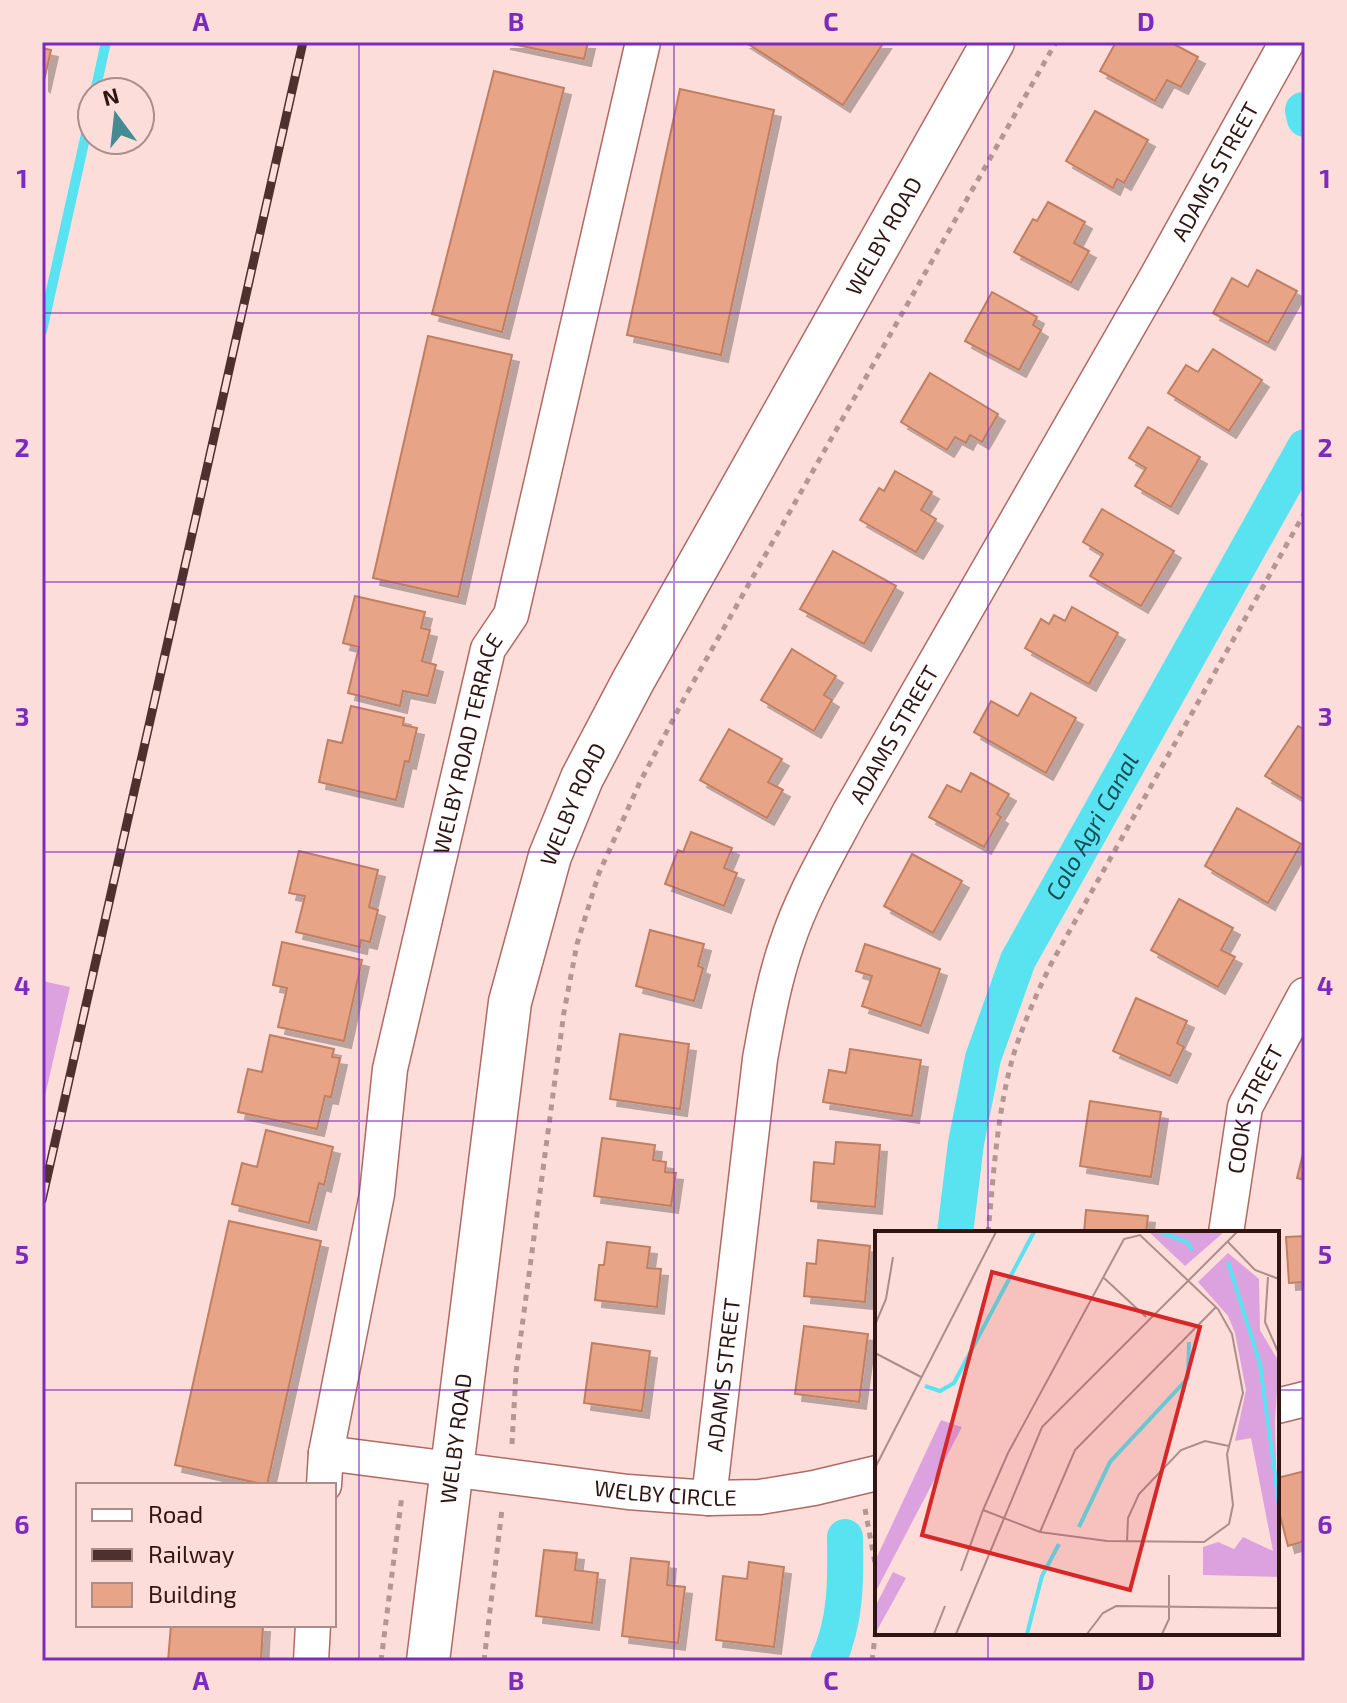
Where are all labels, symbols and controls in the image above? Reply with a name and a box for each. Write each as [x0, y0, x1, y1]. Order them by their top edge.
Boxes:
text: A [193, 5, 210, 36]
text: B [508, 5, 524, 36]
text: C [823, 5, 839, 36]
text: D [1137, 5, 1155, 36]
north arrow [76, 76, 156, 156]
text: N [100, 81, 122, 110]
street label: ADAMS STREET [1165, 97, 1263, 245]
text: 1 [16, 162, 28, 193]
text: 1 [1319, 162, 1331, 193]
street label: WELBY ROAD [839, 172, 926, 299]
text: 2 [14, 431, 30, 462]
text: 2 [1317, 431, 1333, 462]
street label: WELBY ROAD TERRACE [427, 628, 507, 856]
street label: ADAMS STREET [843, 660, 943, 807]
text: 3 [15, 700, 29, 731]
text: 3 [1318, 700, 1332, 731]
street label: WELBY ROAD [534, 738, 610, 869]
water label: Colo Agri Canal [1039, 748, 1144, 905]
text: 4 [14, 969, 30, 1000]
text: 4 [1317, 969, 1333, 1000]
street label: COOK STREET [1221, 1040, 1288, 1175]
inset map [875, 1231, 1279, 1635]
text: 5 [15, 1238, 29, 1269]
text: 5 [1318, 1238, 1332, 1269]
street label: ADAMS STREET [700, 1296, 744, 1453]
street label: WELBY ROAD [434, 1372, 476, 1505]
street label: WELBY CIRCLE [593, 1474, 737, 1510]
legend [76, 1483, 336, 1627]
text: Road [148, 1499, 203, 1528]
text: 6 [14, 1508, 30, 1539]
text: 6 [1317, 1508, 1333, 1539]
text: Railway [148, 1539, 235, 1568]
text: Building [148, 1579, 237, 1608]
text: A [193, 1664, 210, 1695]
text: B [508, 1664, 524, 1695]
text: C [823, 1664, 839, 1695]
text: D [1137, 1664, 1155, 1695]

